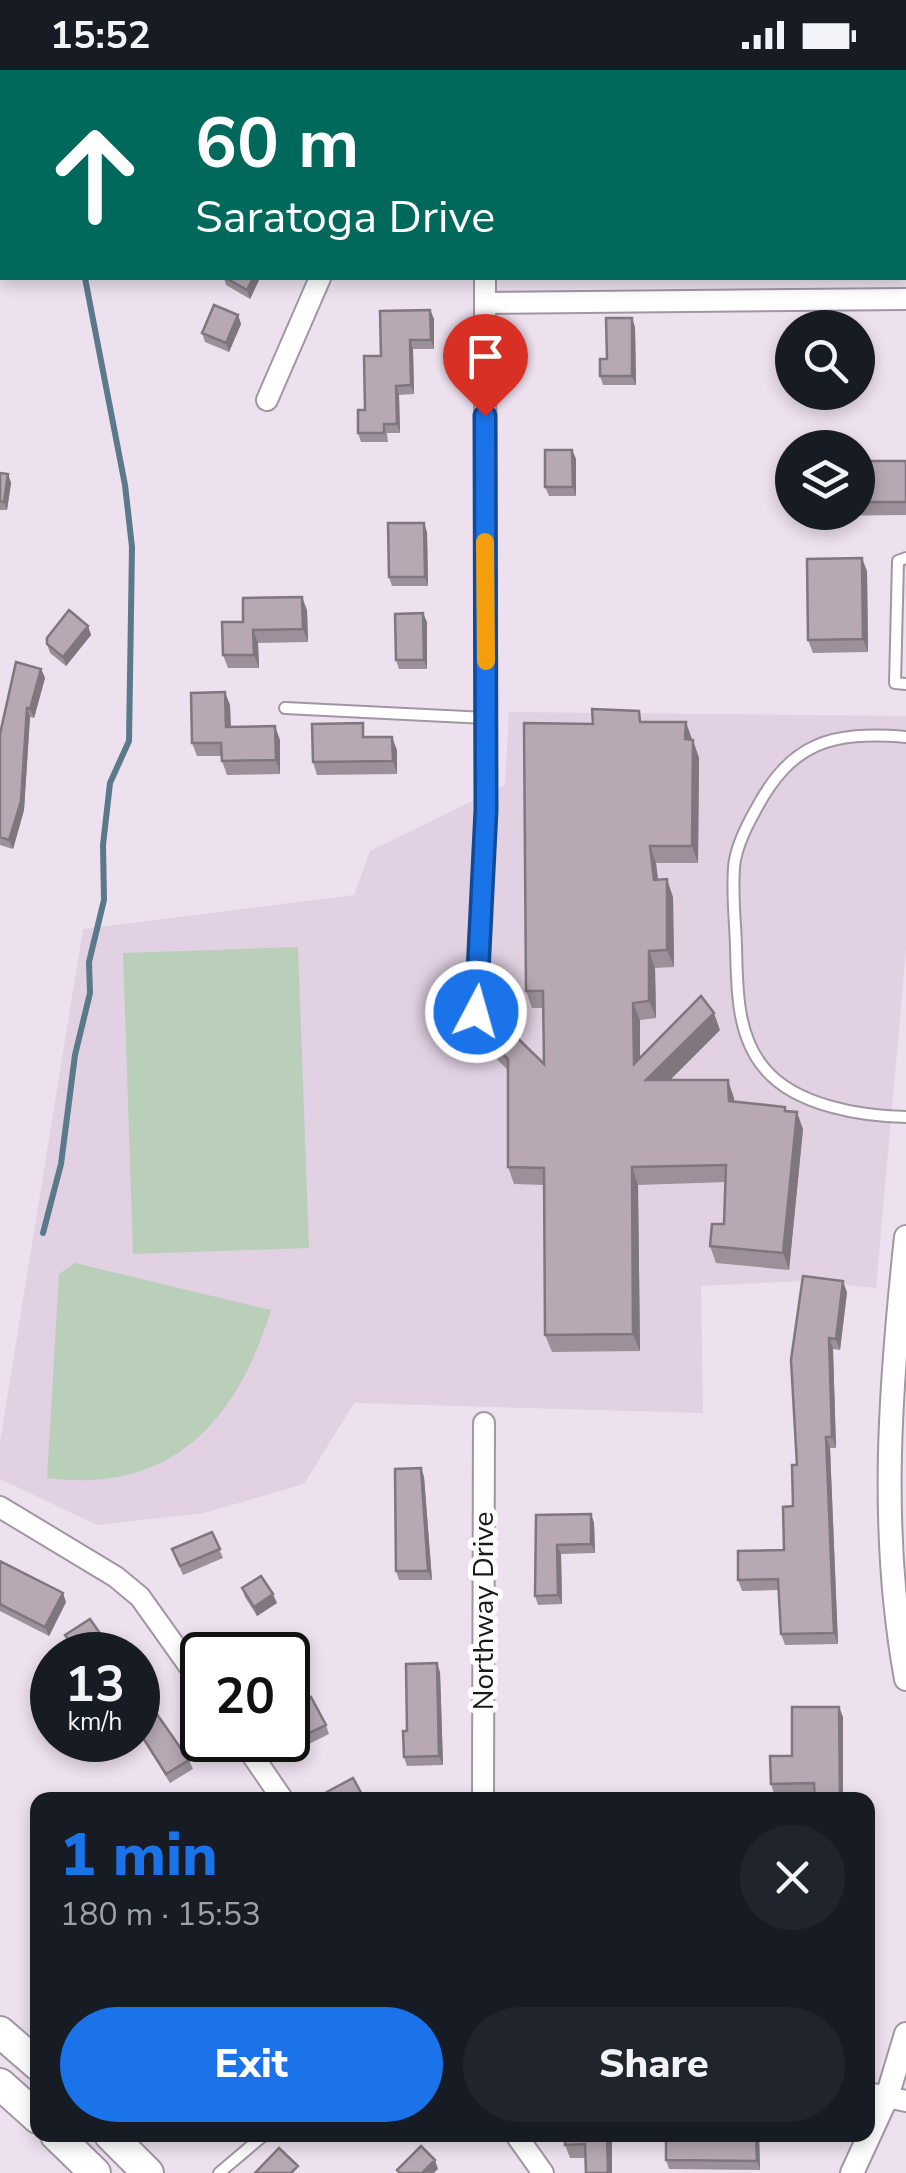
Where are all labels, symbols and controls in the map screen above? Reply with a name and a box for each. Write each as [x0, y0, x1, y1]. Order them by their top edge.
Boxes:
text: 15:52 [50, 10, 151, 61]
text: 60 m [195, 96, 359, 192]
icon: ahead [30, 110, 160, 240]
text: Saratoga Drive [195, 187, 495, 248]
map controls [775, 310, 875, 530]
button: search [775, 310, 875, 410]
pin [443, 314, 528, 417]
icon: arrive [458, 329, 513, 384]
button: layers [775, 430, 875, 530]
position arrow [424, 960, 528, 1064]
street label: Northway Drive [465, 1512, 503, 1710]
speed limit sign: 20 [180, 1632, 310, 1762]
text: 13 [65, 1650, 125, 1719]
text: km/h [67, 1705, 123, 1739]
text: 1 min [60, 1814, 218, 1896]
button: close [740, 1825, 845, 1930]
text: 180 m · 15:53 [60, 1893, 261, 1936]
button: Exit [60, 2007, 443, 2122]
button: Share [463, 2007, 845, 2122]

